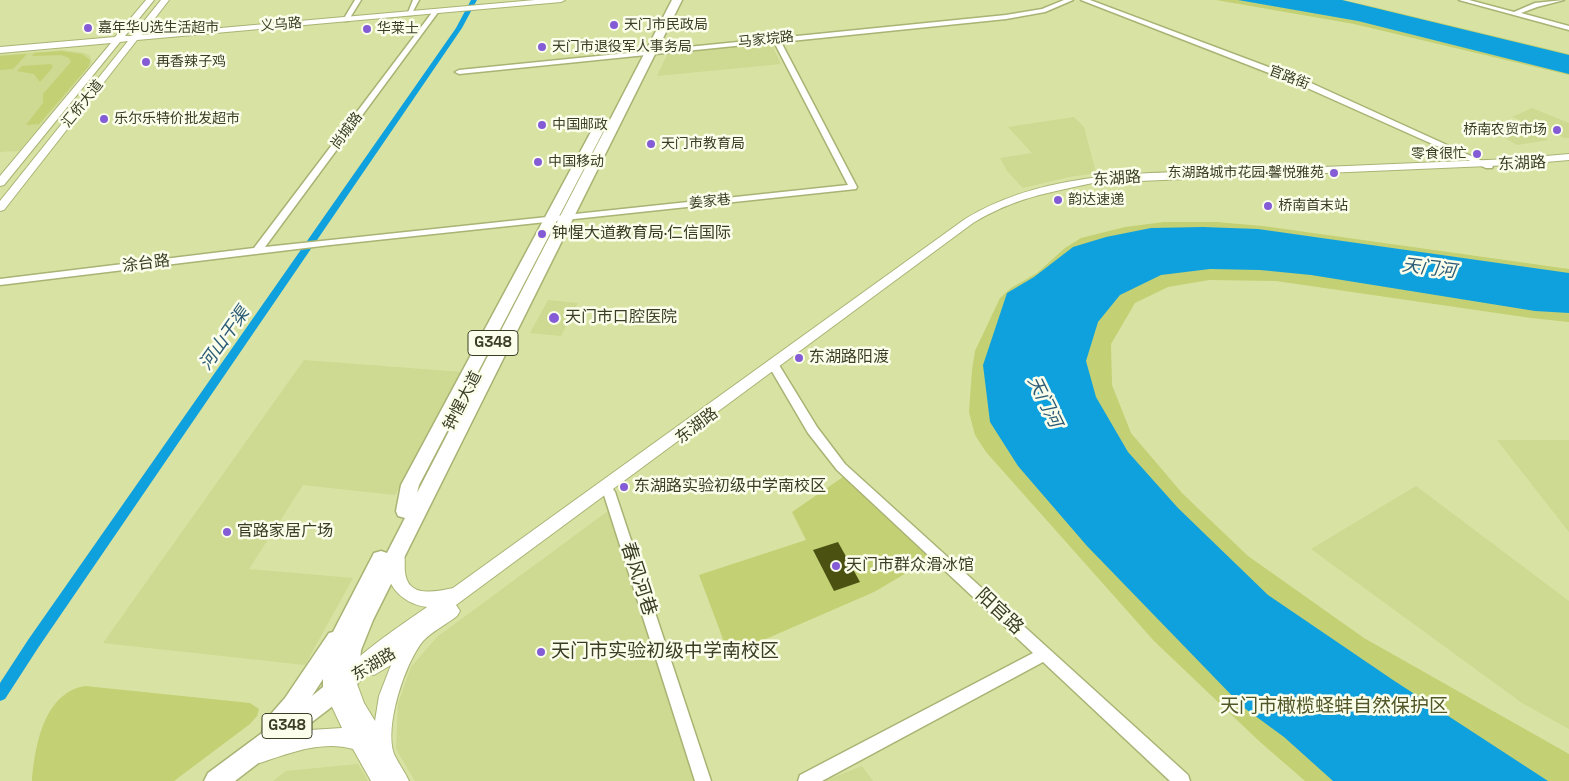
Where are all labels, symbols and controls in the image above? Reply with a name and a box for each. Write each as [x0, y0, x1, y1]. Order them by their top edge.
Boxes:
street label: 义乌路 [259, 15, 303, 35]
place label: 天门市民政局 [624, 17, 708, 33]
marker: 天门市民政局 [608, 19, 620, 31]
place label: 嘉年华U选生活超市 [98, 20, 219, 36]
place label: 华莱士 [377, 21, 419, 37]
marker: 嘉年华U选生活超市 [82, 22, 94, 34]
marker: 华莱士 [361, 23, 373, 35]
street label: 马家垸路 [737, 29, 795, 51]
place label: 天门市退役军人事务局 [552, 39, 692, 55]
marker: 天门市退役军人事务局 [536, 41, 548, 53]
place label: 再香辣子鸡 [156, 54, 226, 70]
marker: 再香辣子鸡 [140, 56, 152, 68]
street label: 官路街 [1266, 63, 1312, 93]
street label: 汇侨大道 [59, 77, 107, 131]
street label: 尚城路 [328, 109, 366, 153]
place label: 乐尔乐特价批发超市 [114, 111, 240, 127]
marker: 乐尔乐特价批发超市 [98, 113, 110, 125]
place label: 中国邮政 [552, 117, 608, 133]
marker: 中国邮政 [536, 119, 548, 131]
place label: 桥南农贸市场 [1463, 122, 1547, 138]
marker: 桥南农贸市场 [1551, 124, 1563, 136]
place label: 天门市教育局 [661, 136, 745, 152]
marker: 天门市教育局 [645, 138, 657, 150]
place label: 零食很忙 [1411, 146, 1467, 162]
marker: 零食很忙 [1471, 148, 1483, 160]
street label: 东湖路 [1498, 153, 1546, 175]
place label: 中国移动 [548, 154, 604, 170]
marker: 中国移动 [532, 156, 544, 168]
place label: 东湖路城市花园·馨悦雅苑 [1167, 165, 1324, 181]
marker: 东湖路城市花园·馨悦雅苑 [1328, 167, 1340, 179]
street label: 东湖路 [1092, 168, 1142, 190]
street label: 姜家巷 [688, 191, 732, 213]
place label: 韵达速递 [1068, 192, 1124, 208]
marker: 韵达速递 [1052, 194, 1064, 206]
place label: 桥南首末站 [1278, 198, 1348, 214]
marker: 桥南首末站 [1262, 200, 1274, 212]
place label: 钟惺大道教育局·仁信国际 [552, 224, 731, 244]
marker: 钟惺大道教育局·仁信国际 [536, 228, 548, 240]
street label: 涂台路 [121, 252, 171, 276]
water label: 天门河 [1401, 255, 1457, 283]
water label: 河山干渠 [196, 303, 254, 375]
place label: 天门市口腔医院 [565, 308, 677, 328]
marker: 天门市口腔医院 [547, 311, 561, 325]
road number: G348 [468, 330, 518, 356]
place label: 东湖路阳渡 [809, 348, 889, 368]
marker: 东湖路阳渡 [793, 352, 805, 364]
street label: 钟惺大道 [440, 368, 486, 434]
water label: 天门河 [1022, 373, 1066, 431]
street label: 东湖路 [672, 404, 722, 448]
place label: 东湖路实验初级中学南校区 [634, 477, 826, 497]
marker: 东湖路实验初级中学南校区 [618, 481, 630, 493]
place label: 官路家居广场 [237, 522, 333, 542]
marker: 官路家居广场 [221, 526, 233, 538]
street label: 春风河巷 [615, 539, 661, 619]
place label: 天门市群众滑冰馆 [846, 556, 974, 576]
marker: 天门市群众滑冰馆 [830, 560, 842, 572]
street label: 阳官路 [970, 584, 1028, 640]
place label: 天门市实验初级中学南校区 [551, 641, 779, 663]
street label: 东湖路 [348, 644, 400, 686]
marker: 天门市实验初级中学南校区 [535, 646, 547, 658]
park label: 天门市橄榄蛏蚌自然保护区 [1220, 696, 1448, 718]
road number: G348 [262, 714, 312, 738]

